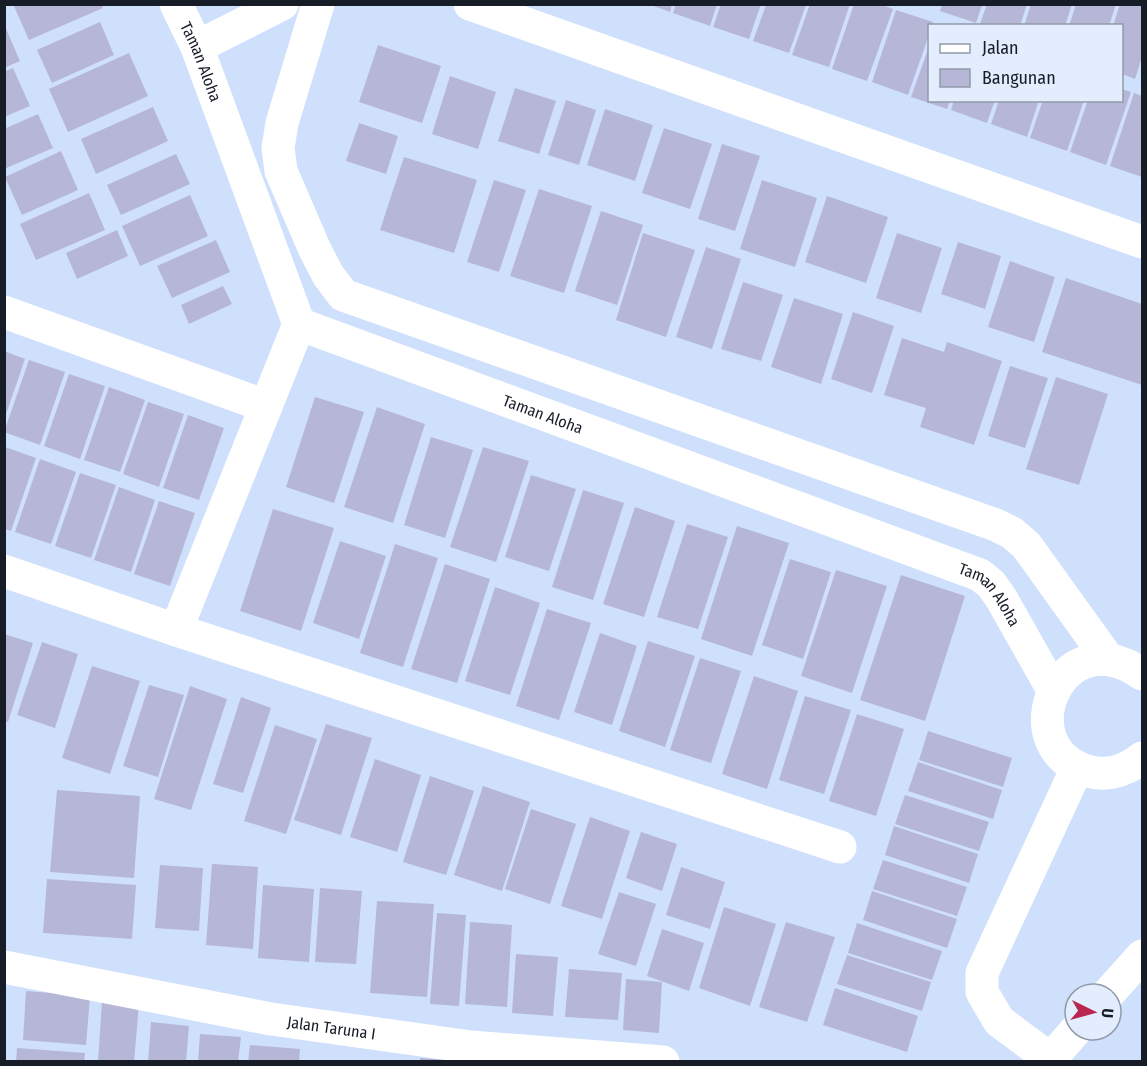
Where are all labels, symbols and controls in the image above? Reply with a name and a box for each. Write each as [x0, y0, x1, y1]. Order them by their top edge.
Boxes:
street label: Taman Aloha [176, 19, 225, 104]
legend [928, 24, 1123, 102]
text: Jalan [982, 37, 1019, 59]
text: Bangunan [982, 67, 1056, 89]
street label: Taman Aloha [500, 391, 586, 438]
street label: Taman Aloha [956, 559, 1024, 630]
north arrow [1063, 982, 1123, 1042]
text: U [1098, 1008, 1117, 1019]
street label: Jalan Taruna I [286, 1012, 377, 1044]

